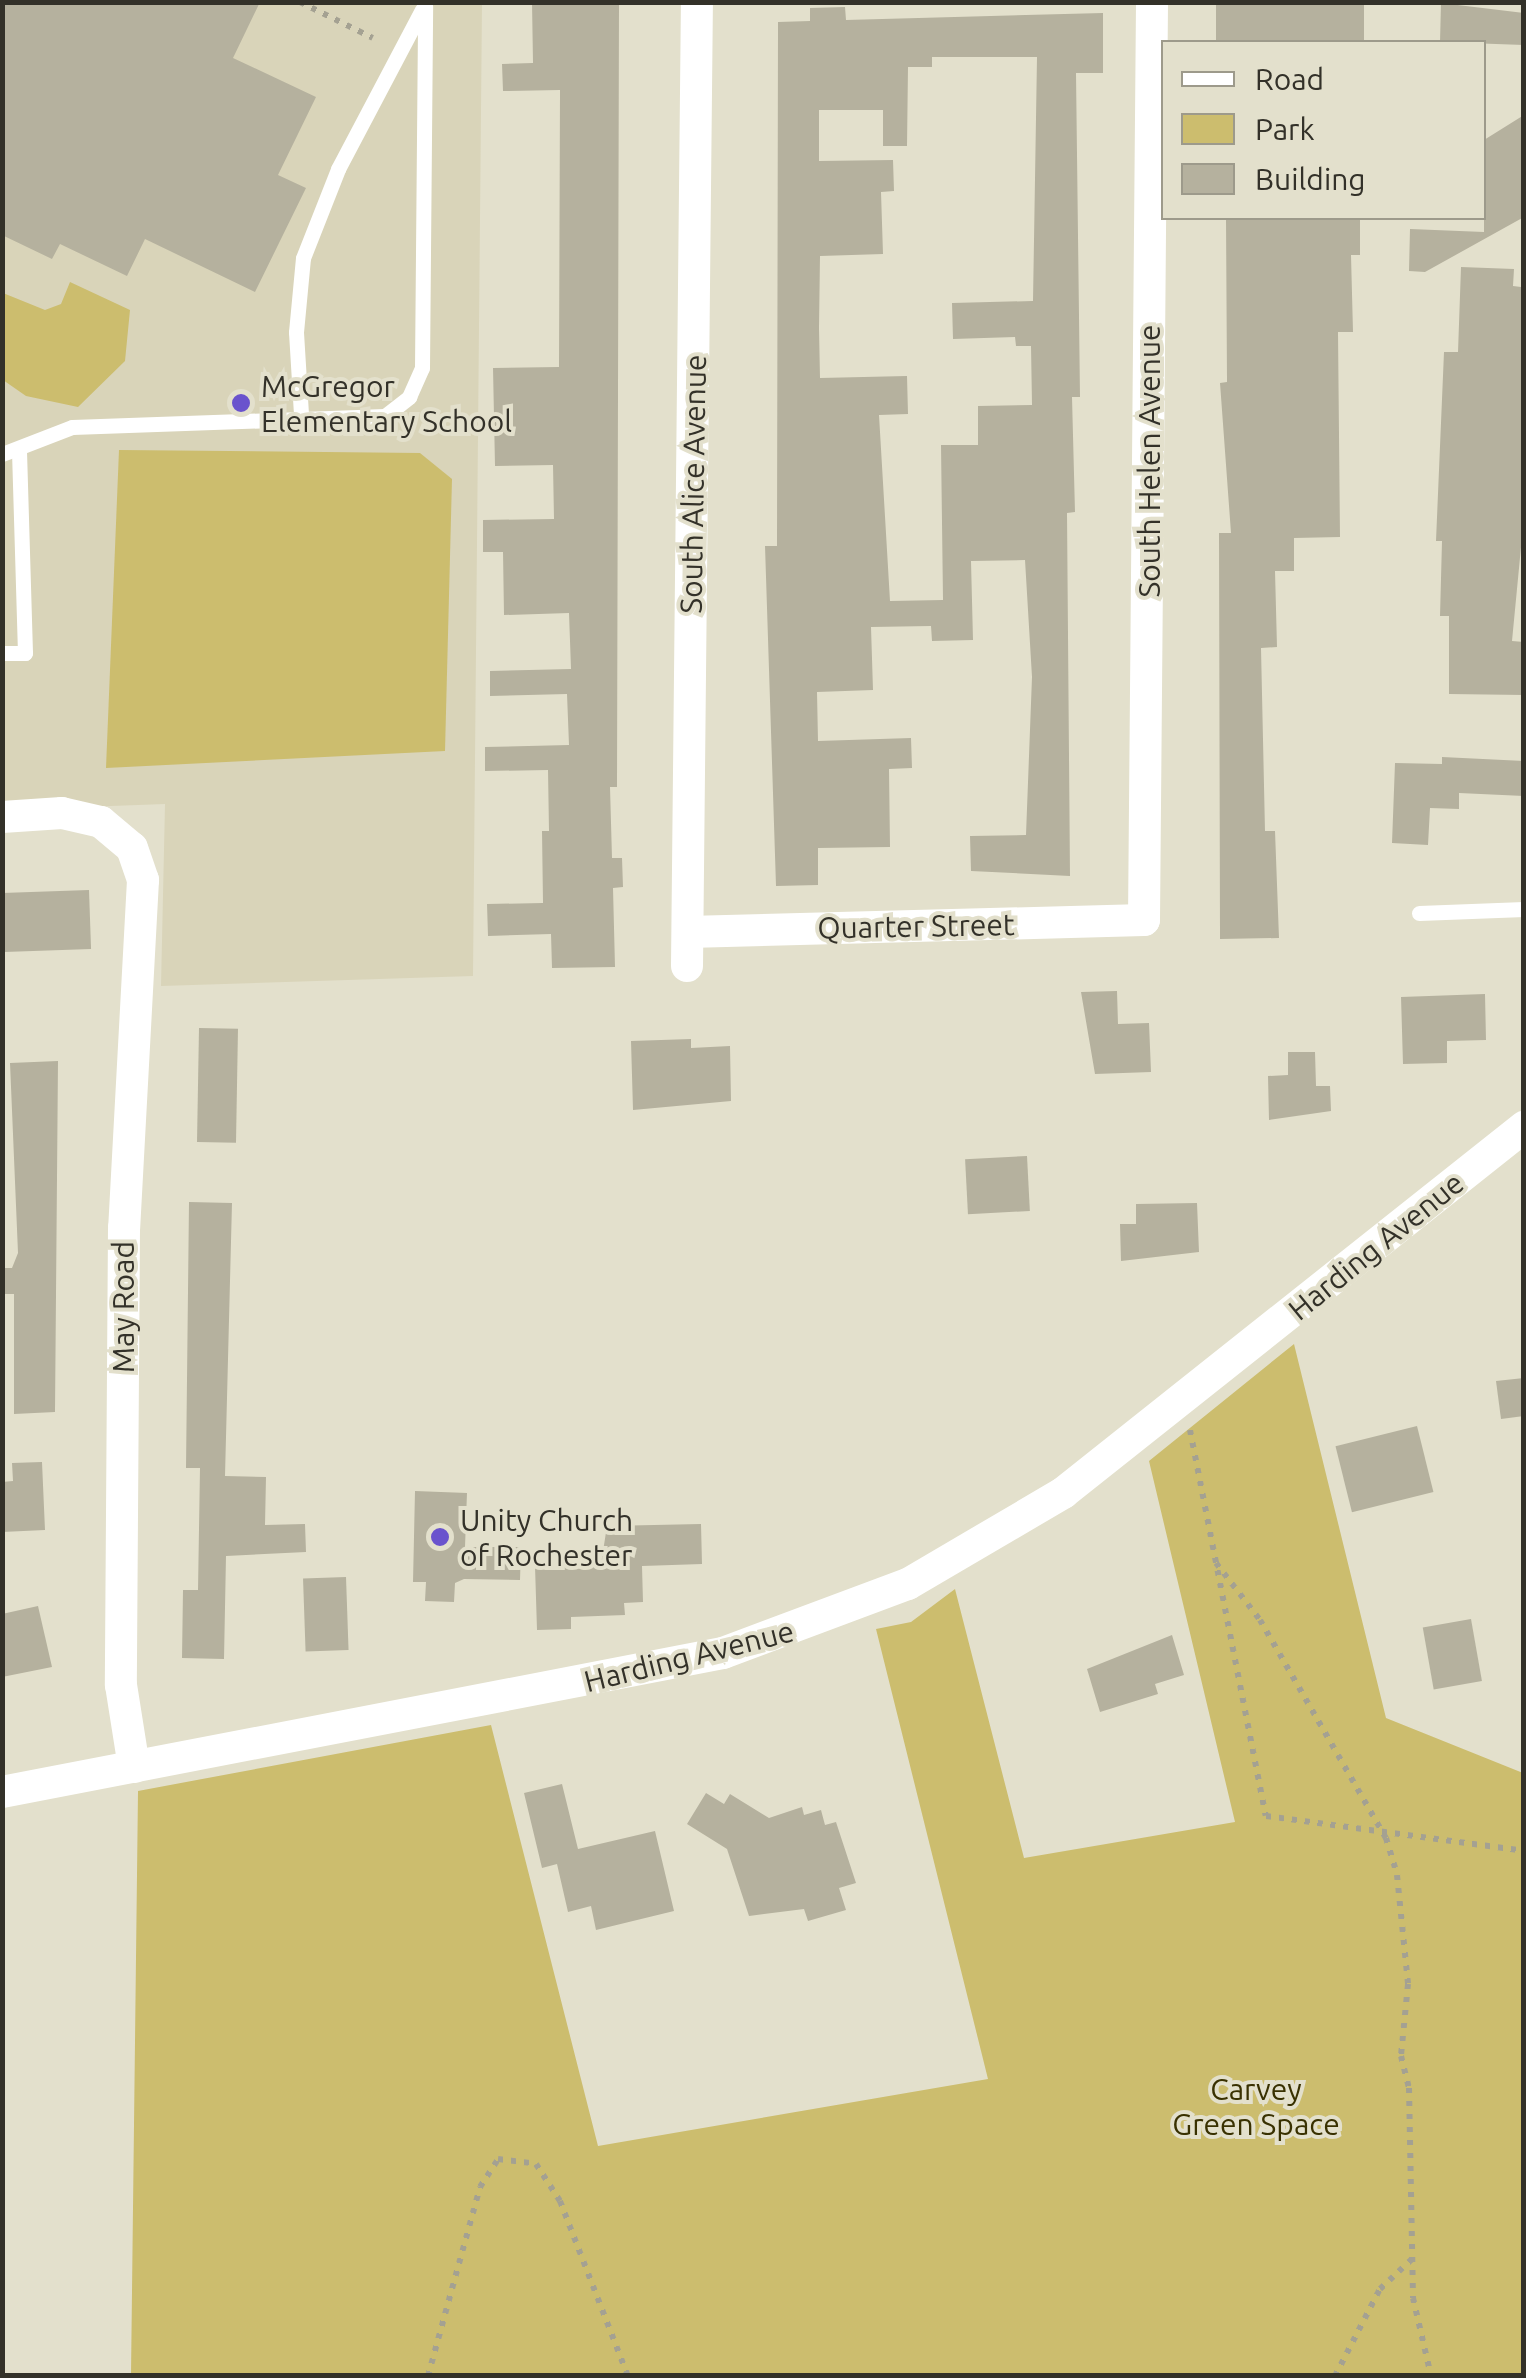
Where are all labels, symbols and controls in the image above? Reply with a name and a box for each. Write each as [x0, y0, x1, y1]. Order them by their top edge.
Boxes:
legend [1161, 40, 1486, 220]
text: Road [1255, 62, 1324, 96]
text: Park [1255, 112, 1315, 146]
text: Building [1255, 162, 1366, 196]
street label: South Helen Avenue [1131, 324, 1167, 598]
street label: South Alice Avenue [673, 354, 713, 614]
place label: McGregor Elementary School [261, 368, 512, 438]
marker: McGregor Elementary School [230, 392, 252, 414]
street label: Quarter Street [817, 906, 1015, 946]
street label: Harding Avenue [1281, 1164, 1471, 1328]
street label: May Road [105, 1241, 141, 1373]
place label: Unity Church of Rochester [460, 1502, 633, 1572]
marker: Unity Church of Rochester [429, 1526, 451, 1548]
street label: Harding Avenue [580, 1613, 798, 1699]
park label: Carvey Green Space [1172, 2071, 1340, 2142]

